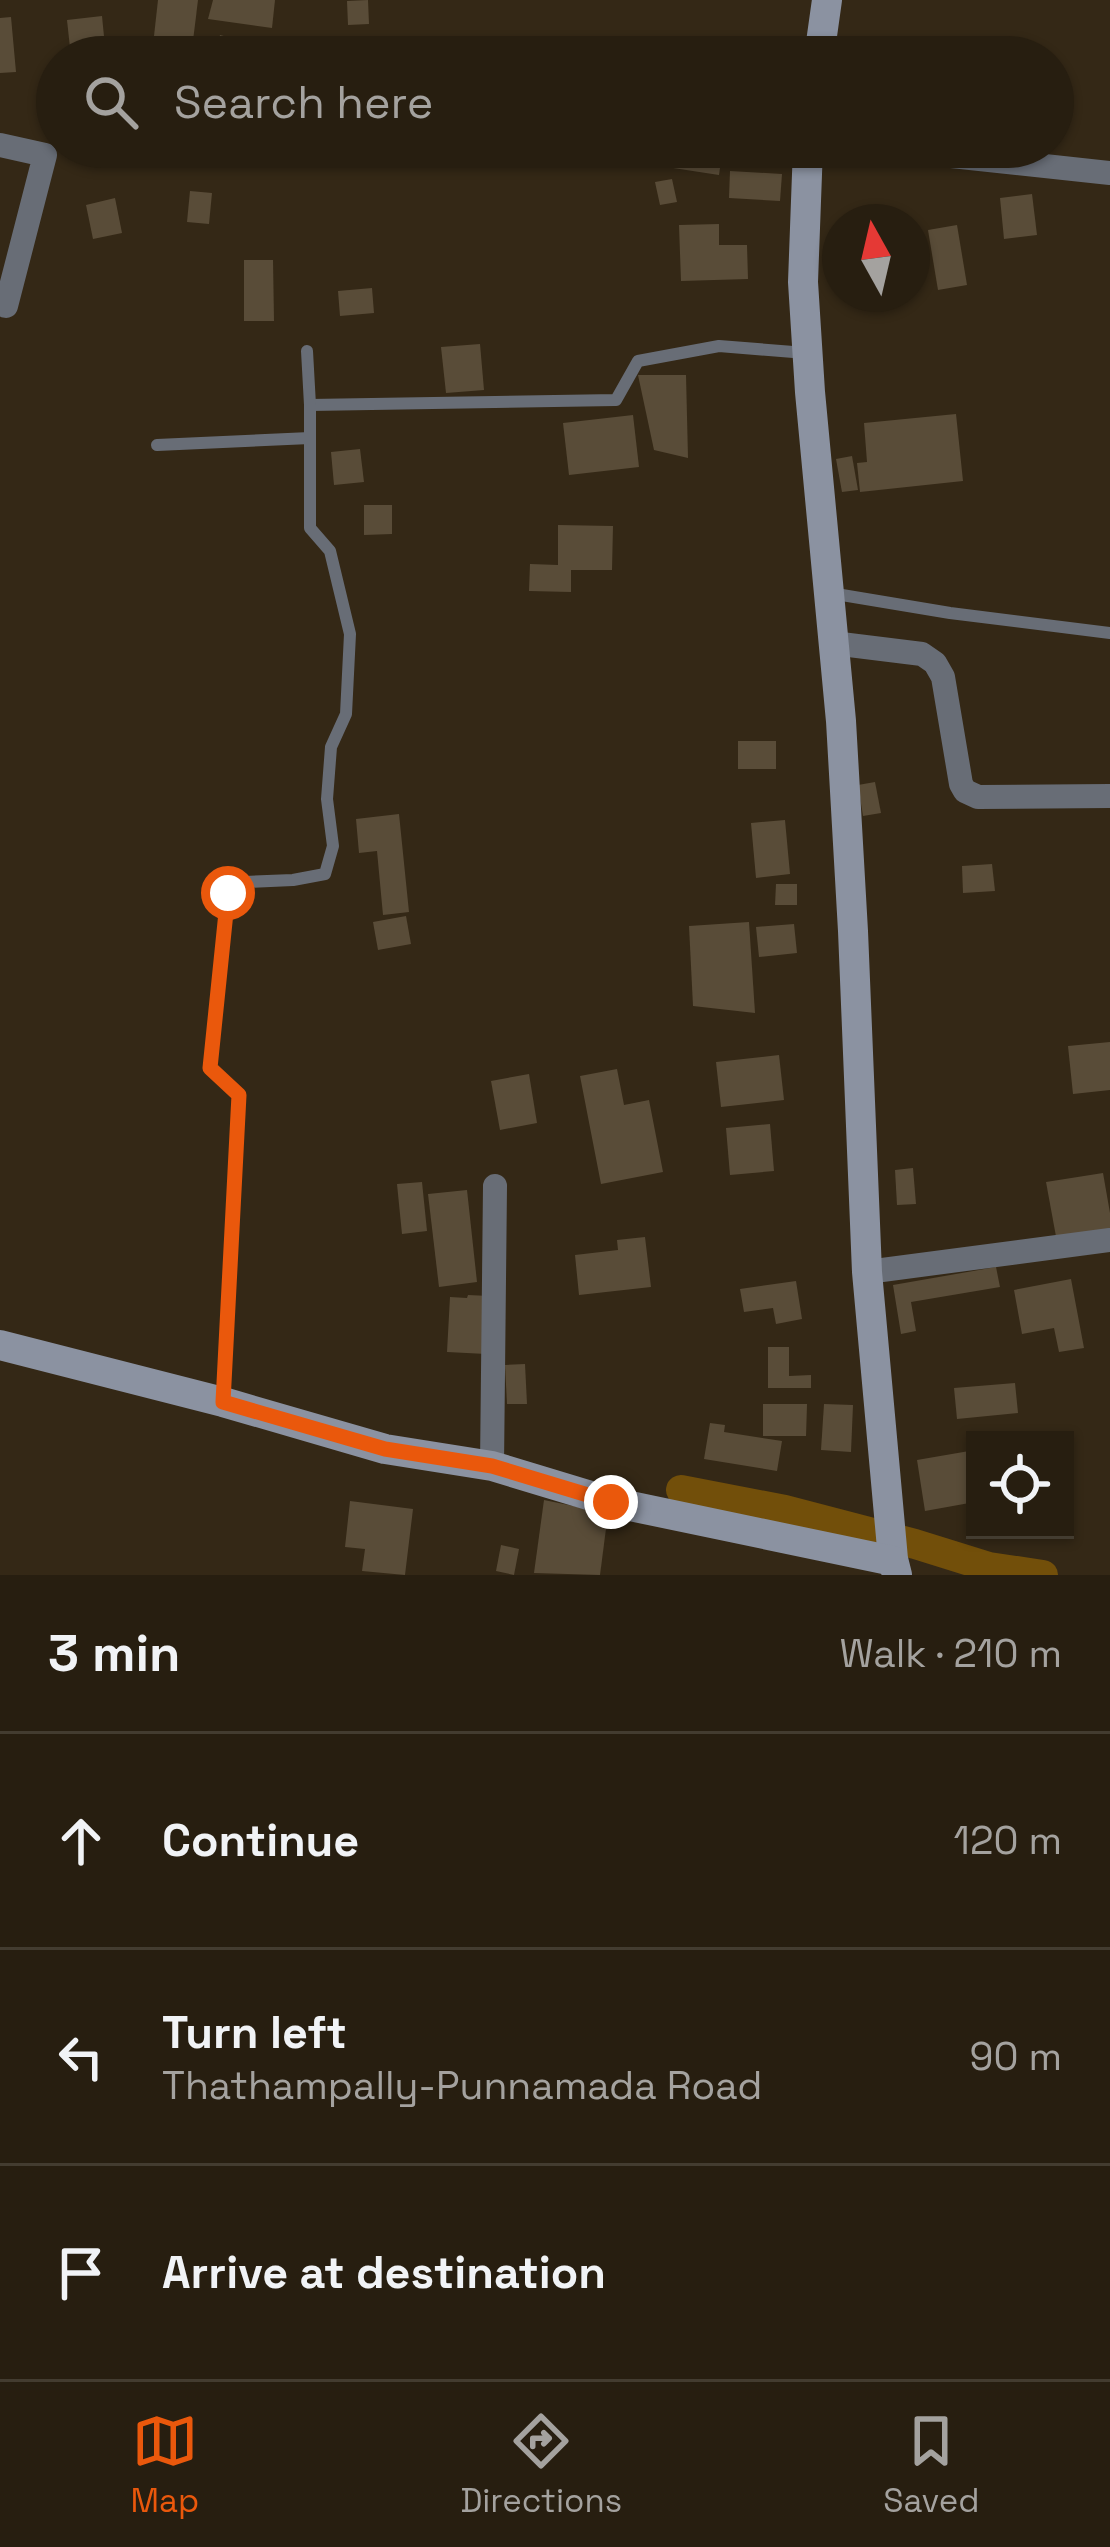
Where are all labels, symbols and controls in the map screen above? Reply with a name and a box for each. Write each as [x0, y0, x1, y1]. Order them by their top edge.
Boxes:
search box [36, 36, 1074, 168]
icon: search [78, 69, 144, 135]
text: Search here [174, 74, 433, 131]
north arrow [822, 204, 930, 312]
route start [201, 866, 255, 920]
map controls [966, 1431, 1074, 1539]
button: locate [966, 1431, 1074, 1539]
route end [584, 1475, 638, 1529]
text: 3 min [48, 1621, 181, 1686]
text: Walk · 210 m [840, 1629, 1062, 1678]
icon: ahead [48, 1808, 114, 1874]
text: Continue [162, 1812, 359, 1869]
text: 120 m [954, 1816, 1062, 1865]
text: Turn left [162, 2004, 347, 2061]
icon: left [48, 2024, 114, 2090]
text: 90 m [970, 2032, 1062, 2081]
text: Thathampally-Punnamada Road [162, 2061, 762, 2110]
icon: arrive [48, 2240, 114, 2306]
text: Arrive at destination [162, 2244, 606, 2301]
tab: Map [131, 2408, 199, 2522]
tab: Directions [460, 2408, 622, 2522]
tab: Saved [883, 2408, 979, 2522]

